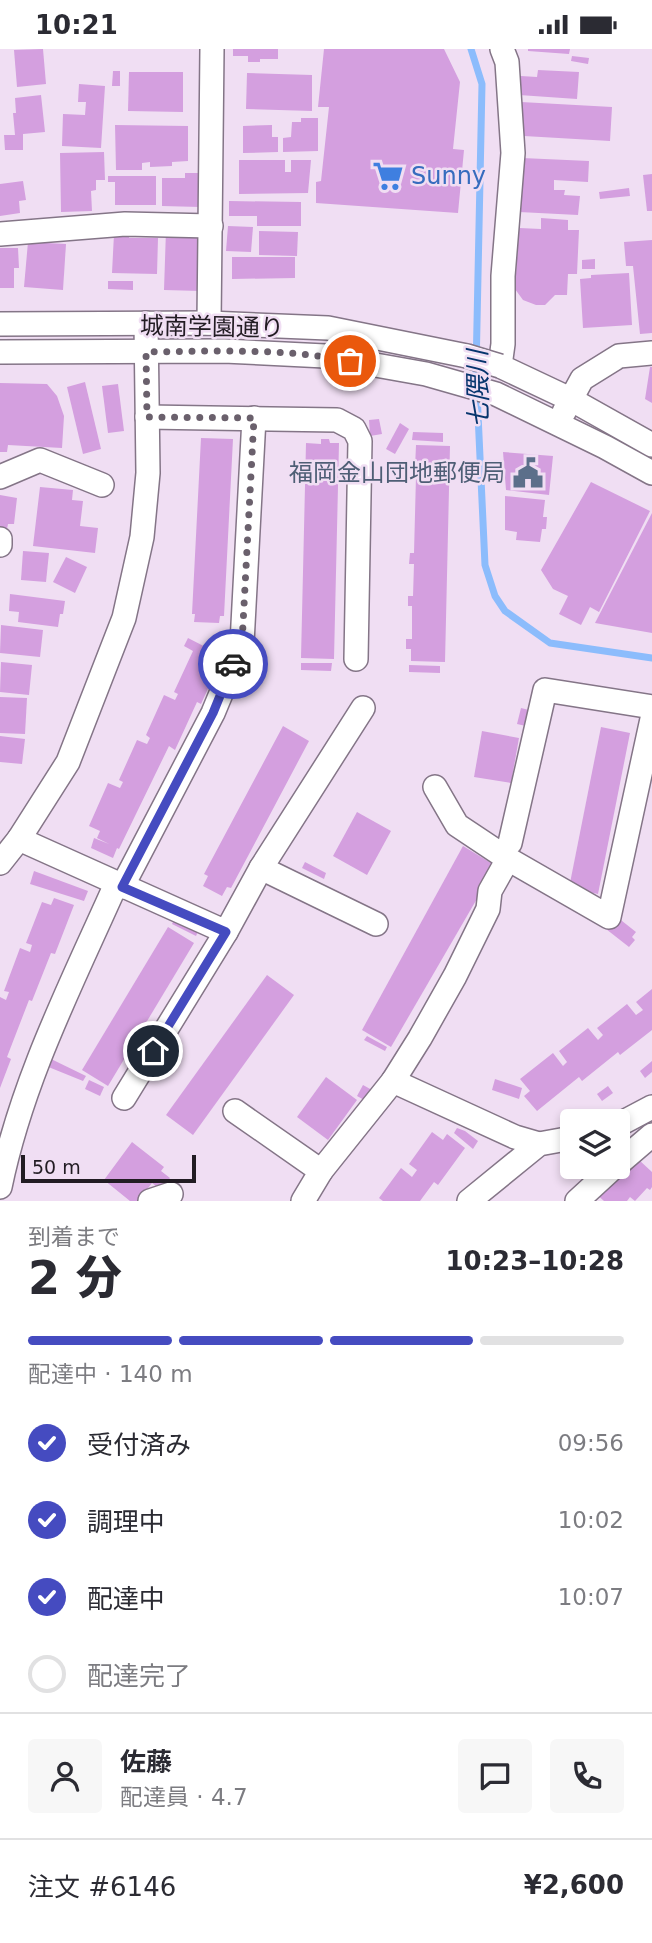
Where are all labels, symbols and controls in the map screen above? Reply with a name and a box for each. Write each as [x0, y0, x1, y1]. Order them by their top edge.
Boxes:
text: 10:21 [35, 10, 118, 40]
supermarket icon: Sunny [371, 159, 405, 193]
place label: Sunny [411, 162, 486, 190]
street label: 城南学園通り [140, 312, 284, 342]
pin [320, 331, 380, 391]
icon: bag [331, 342, 369, 380]
water label: 七隈川 [462, 347, 494, 428]
public building icon: 福岡金山団地郵便局 [511, 456, 545, 490]
place label: 福岡金山団地郵便局 [289, 459, 505, 487]
courier [198, 629, 268, 699]
icon: car [214, 645, 252, 683]
pin [123, 1021, 183, 1081]
icon: home [134, 1032, 172, 1070]
map controls [560, 1109, 630, 1179]
button: layers [560, 1109, 630, 1179]
scale bar [21, 1152, 196, 1184]
text: 50 m [32, 1156, 81, 1178]
text: 到着まで [28, 1224, 120, 1250]
text: 10:23–10:28 [445, 1246, 624, 1276]
text: 2 分 [28, 1251, 122, 1305]
text: 配達中 · 140 m [28, 1361, 193, 1387]
icon: check [28, 1424, 66, 1462]
text: 受付済み [87, 1430, 191, 1460]
text: 09:56 [558, 1430, 624, 1456]
icon: check [28, 1501, 66, 1539]
text: 調理中 [87, 1507, 165, 1537]
text: 10:02 [558, 1507, 624, 1533]
icon: check [28, 1578, 66, 1616]
text: 配達中 [87, 1584, 165, 1614]
text: 10:07 [558, 1584, 624, 1610]
text: 配達完了 [87, 1661, 191, 1691]
button: person [28, 1739, 102, 1813]
button: chat [458, 1739, 532, 1813]
button: phone [550, 1739, 624, 1813]
text: 佐藤 [120, 1747, 172, 1777]
text: 配達員 · 4.7 [120, 1784, 248, 1810]
text: ¥2,600 [524, 1870, 624, 1900]
text: 注文 #6146 [28, 1872, 176, 1902]

